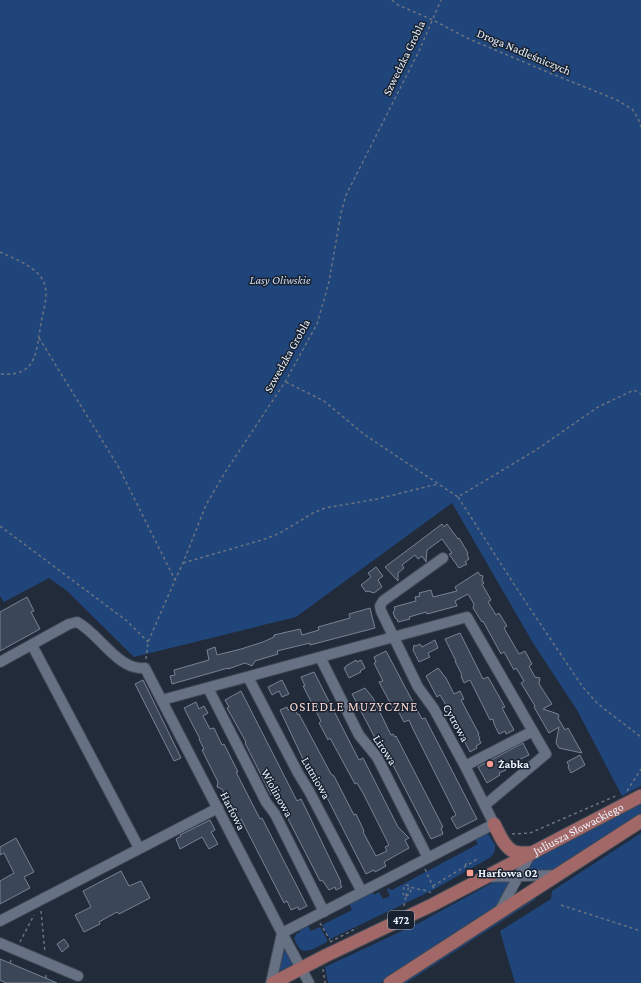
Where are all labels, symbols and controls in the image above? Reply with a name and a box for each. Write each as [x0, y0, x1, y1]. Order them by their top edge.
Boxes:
street label: Szwedzka Grobla [380, 18, 428, 98]
street label: Droga Nadleśniczych [475, 26, 574, 78]
park label: Lasy Oliwskie [249, 273, 311, 287]
street label: Szwedzka Grobla [261, 316, 313, 395]
district label: OSIEDLE MUZYCZNE [290, 699, 418, 714]
street label: Cytrowa [440, 702, 472, 745]
street label: Lirowa [370, 732, 400, 768]
street label: Lutniowa [298, 755, 334, 802]
place label: Żabka [498, 757, 529, 771]
marker: Żabka [485, 759, 495, 769]
street label: Wiolinowa [258, 766, 296, 820]
street label: Harfowa [217, 789, 249, 833]
street label: Juliusza Słowackiego [530, 799, 626, 859]
place label: Harfowa 02 [478, 866, 538, 880]
marker: Harfowa 02 [465, 868, 475, 878]
road number: 472 [388, 911, 414, 929]

